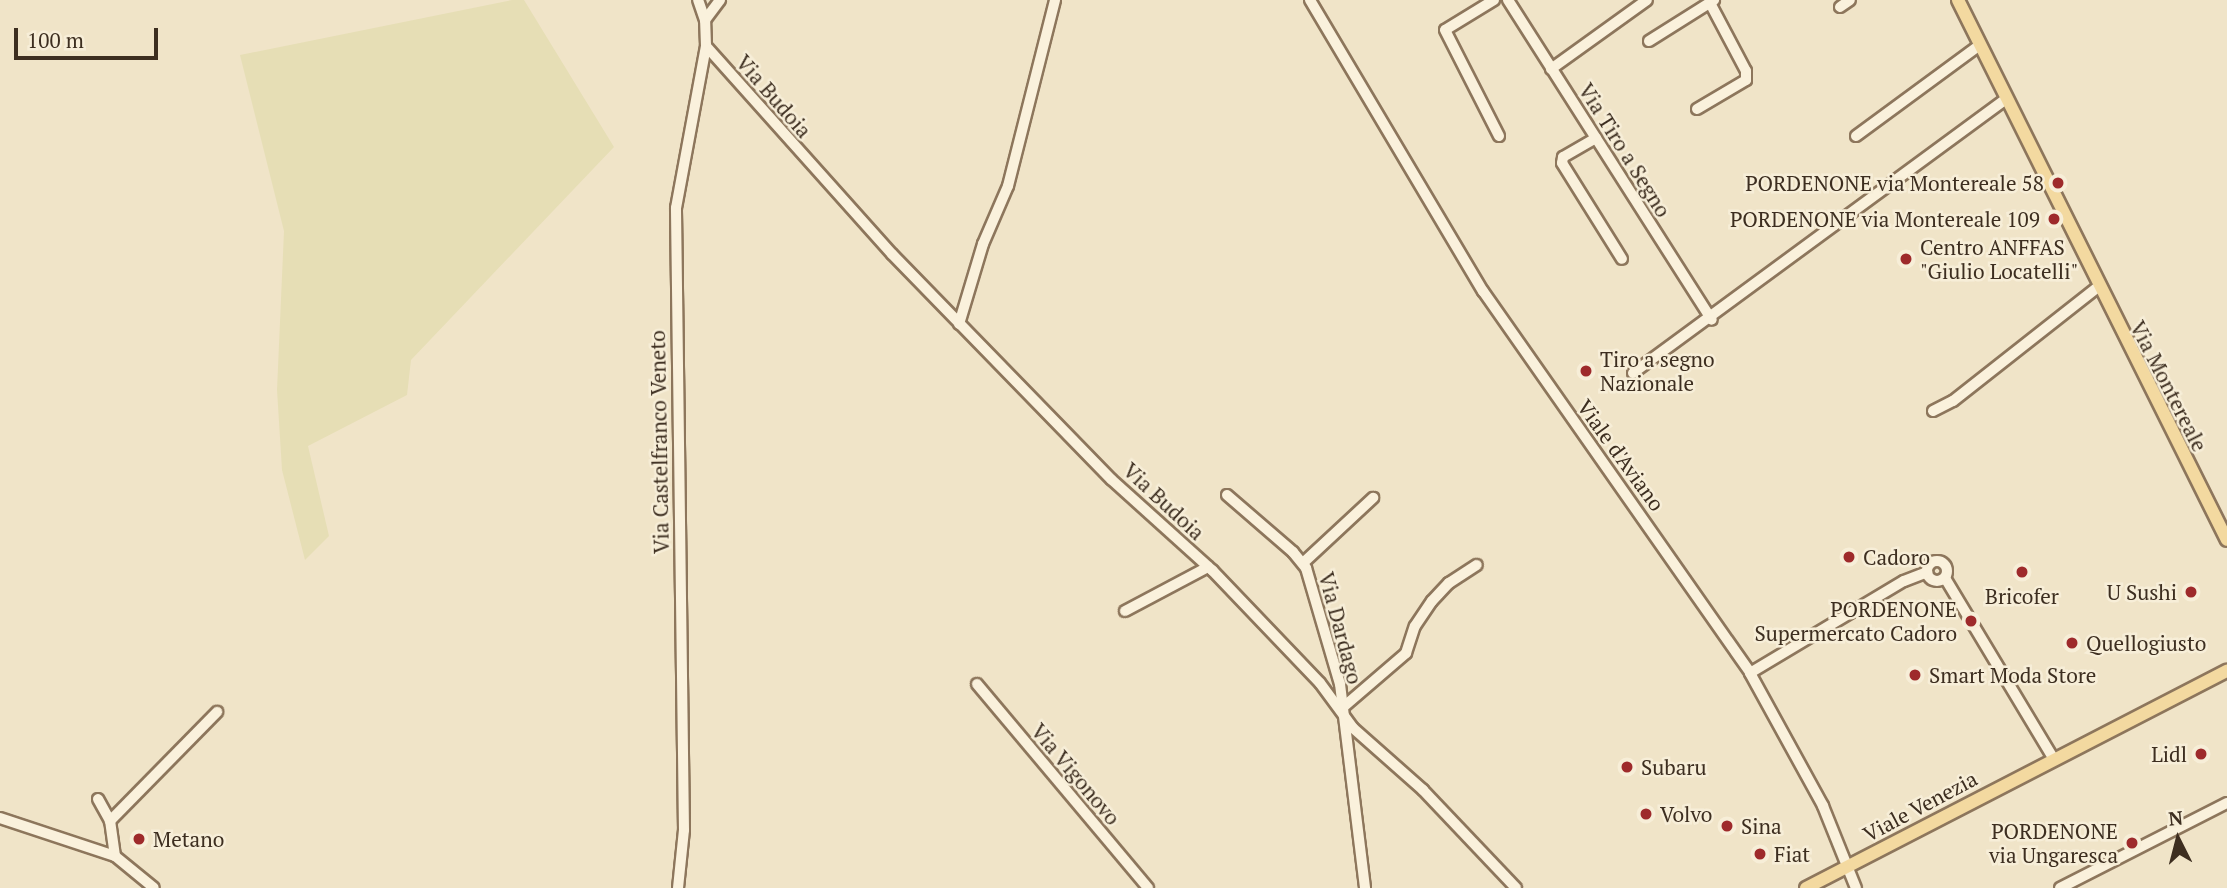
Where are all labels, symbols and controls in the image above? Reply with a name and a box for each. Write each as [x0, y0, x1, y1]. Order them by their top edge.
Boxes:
scale bar [18, 14, 161, 58]
text: 100 m [27, 26, 84, 54]
street label: Via Budoia [731, 49, 817, 143]
street label: Via Tiro a Segno [1574, 78, 1676, 222]
place label: PORDENONE via Montereale 58 [1745, 170, 2044, 196]
marker: PORDENONE via Montereale 58 [2050, 175, 2066, 191]
place label: PORDENONE via Montereale 109 [1730, 206, 2040, 232]
marker: PORDENONE via Montereale 109 [2046, 211, 2062, 227]
place label: Centro ANFFAS "Giulio Locatelli" [1920, 234, 2078, 284]
marker: Centro ANFFAS "Giulio Locatelli" [1898, 251, 1914, 267]
street label: Via Montereale [2125, 317, 2213, 455]
street label: Via Castelfranco Veneto [644, 330, 674, 554]
place label: Tiro a segno Nazionale [1600, 346, 1715, 396]
marker: Tiro a segno Nazionale [1578, 363, 1594, 379]
street label: Viale d'Aviano [1572, 394, 1670, 516]
street label: Via Budoia [1118, 457, 1210, 545]
place label: Cadoro [1863, 544, 1930, 570]
marker: Cadoro [1841, 549, 1857, 565]
marker: Bricofer [2014, 564, 2030, 580]
street label: Via Dardago [1314, 569, 1368, 687]
place label: U Sushi [2107, 579, 2177, 605]
place label: Bricofer [1985, 583, 2059, 609]
marker: U Sushi [2183, 584, 2199, 600]
place label: PORDENONE Supermercato Cadoro [1754, 596, 1957, 646]
marker: PORDENONE Supermercato Cadoro [1963, 613, 1979, 629]
place label: Quellogiusto [2086, 630, 2206, 656]
marker: Quellogiusto [2064, 635, 2080, 651]
place label: Smart Moda Store [1929, 662, 2096, 688]
marker: Smart Moda Store [1907, 667, 1923, 683]
street label: Via Vigonovo [1026, 718, 1126, 830]
place label: Lidl [2151, 741, 2187, 767]
marker: Lidl [2193, 746, 2209, 762]
place label: Subaru [1641, 754, 1706, 780]
marker: Subaru [1619, 759, 1635, 775]
street label: Viale Venezia [1858, 765, 1982, 847]
place label: Volvo [1660, 801, 1712, 827]
north arrow [2143, 804, 2213, 874]
text: N [2167, 804, 2184, 831]
marker: Volvo [1638, 806, 1654, 822]
place label: Sina [1741, 813, 1782, 839]
marker: Sina [1719, 818, 1735, 834]
place label: PORDENONE via Ungaresca [1989, 818, 2118, 868]
place label: Metano [153, 826, 224, 852]
marker: Metano [131, 831, 147, 847]
marker: PORDENONE via Ungaresca [2124, 835, 2140, 851]
place label: Fiat [1774, 841, 1810, 867]
marker: Fiat [1752, 846, 1768, 862]

